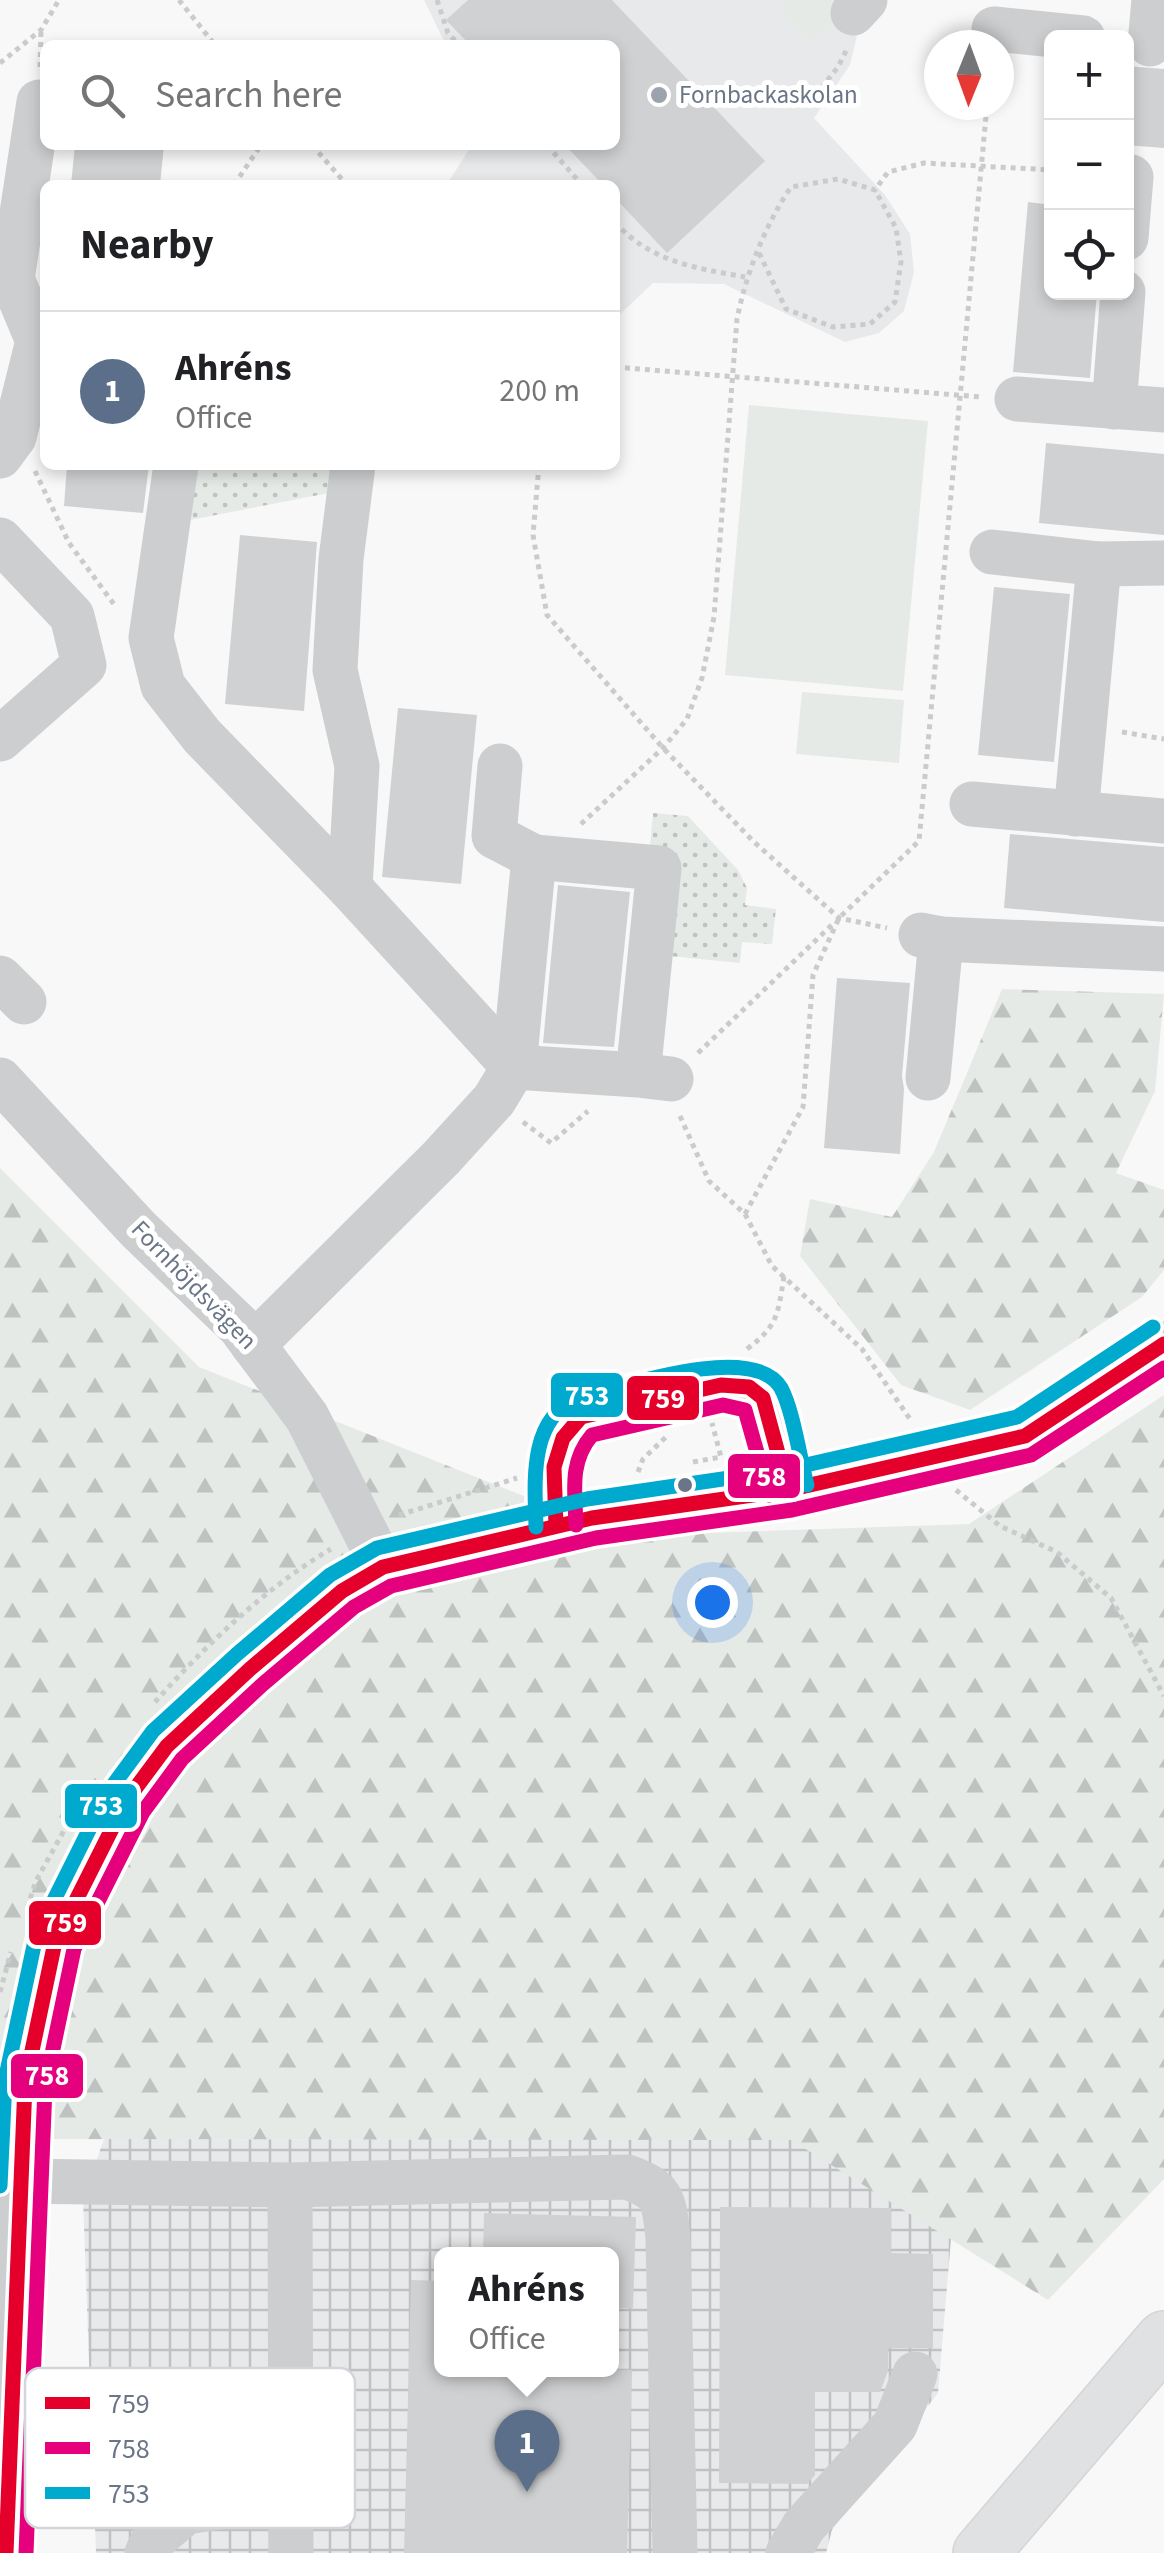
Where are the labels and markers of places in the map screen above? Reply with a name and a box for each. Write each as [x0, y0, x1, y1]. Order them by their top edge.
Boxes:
place label: Fornbackaskolan [679, 77, 858, 113]
marker: Fornbackaskolan [648, 84, 670, 106]
unlabelled marker [675, 1475, 695, 1495]
pin: 1 [494, 2410, 560, 2492]

